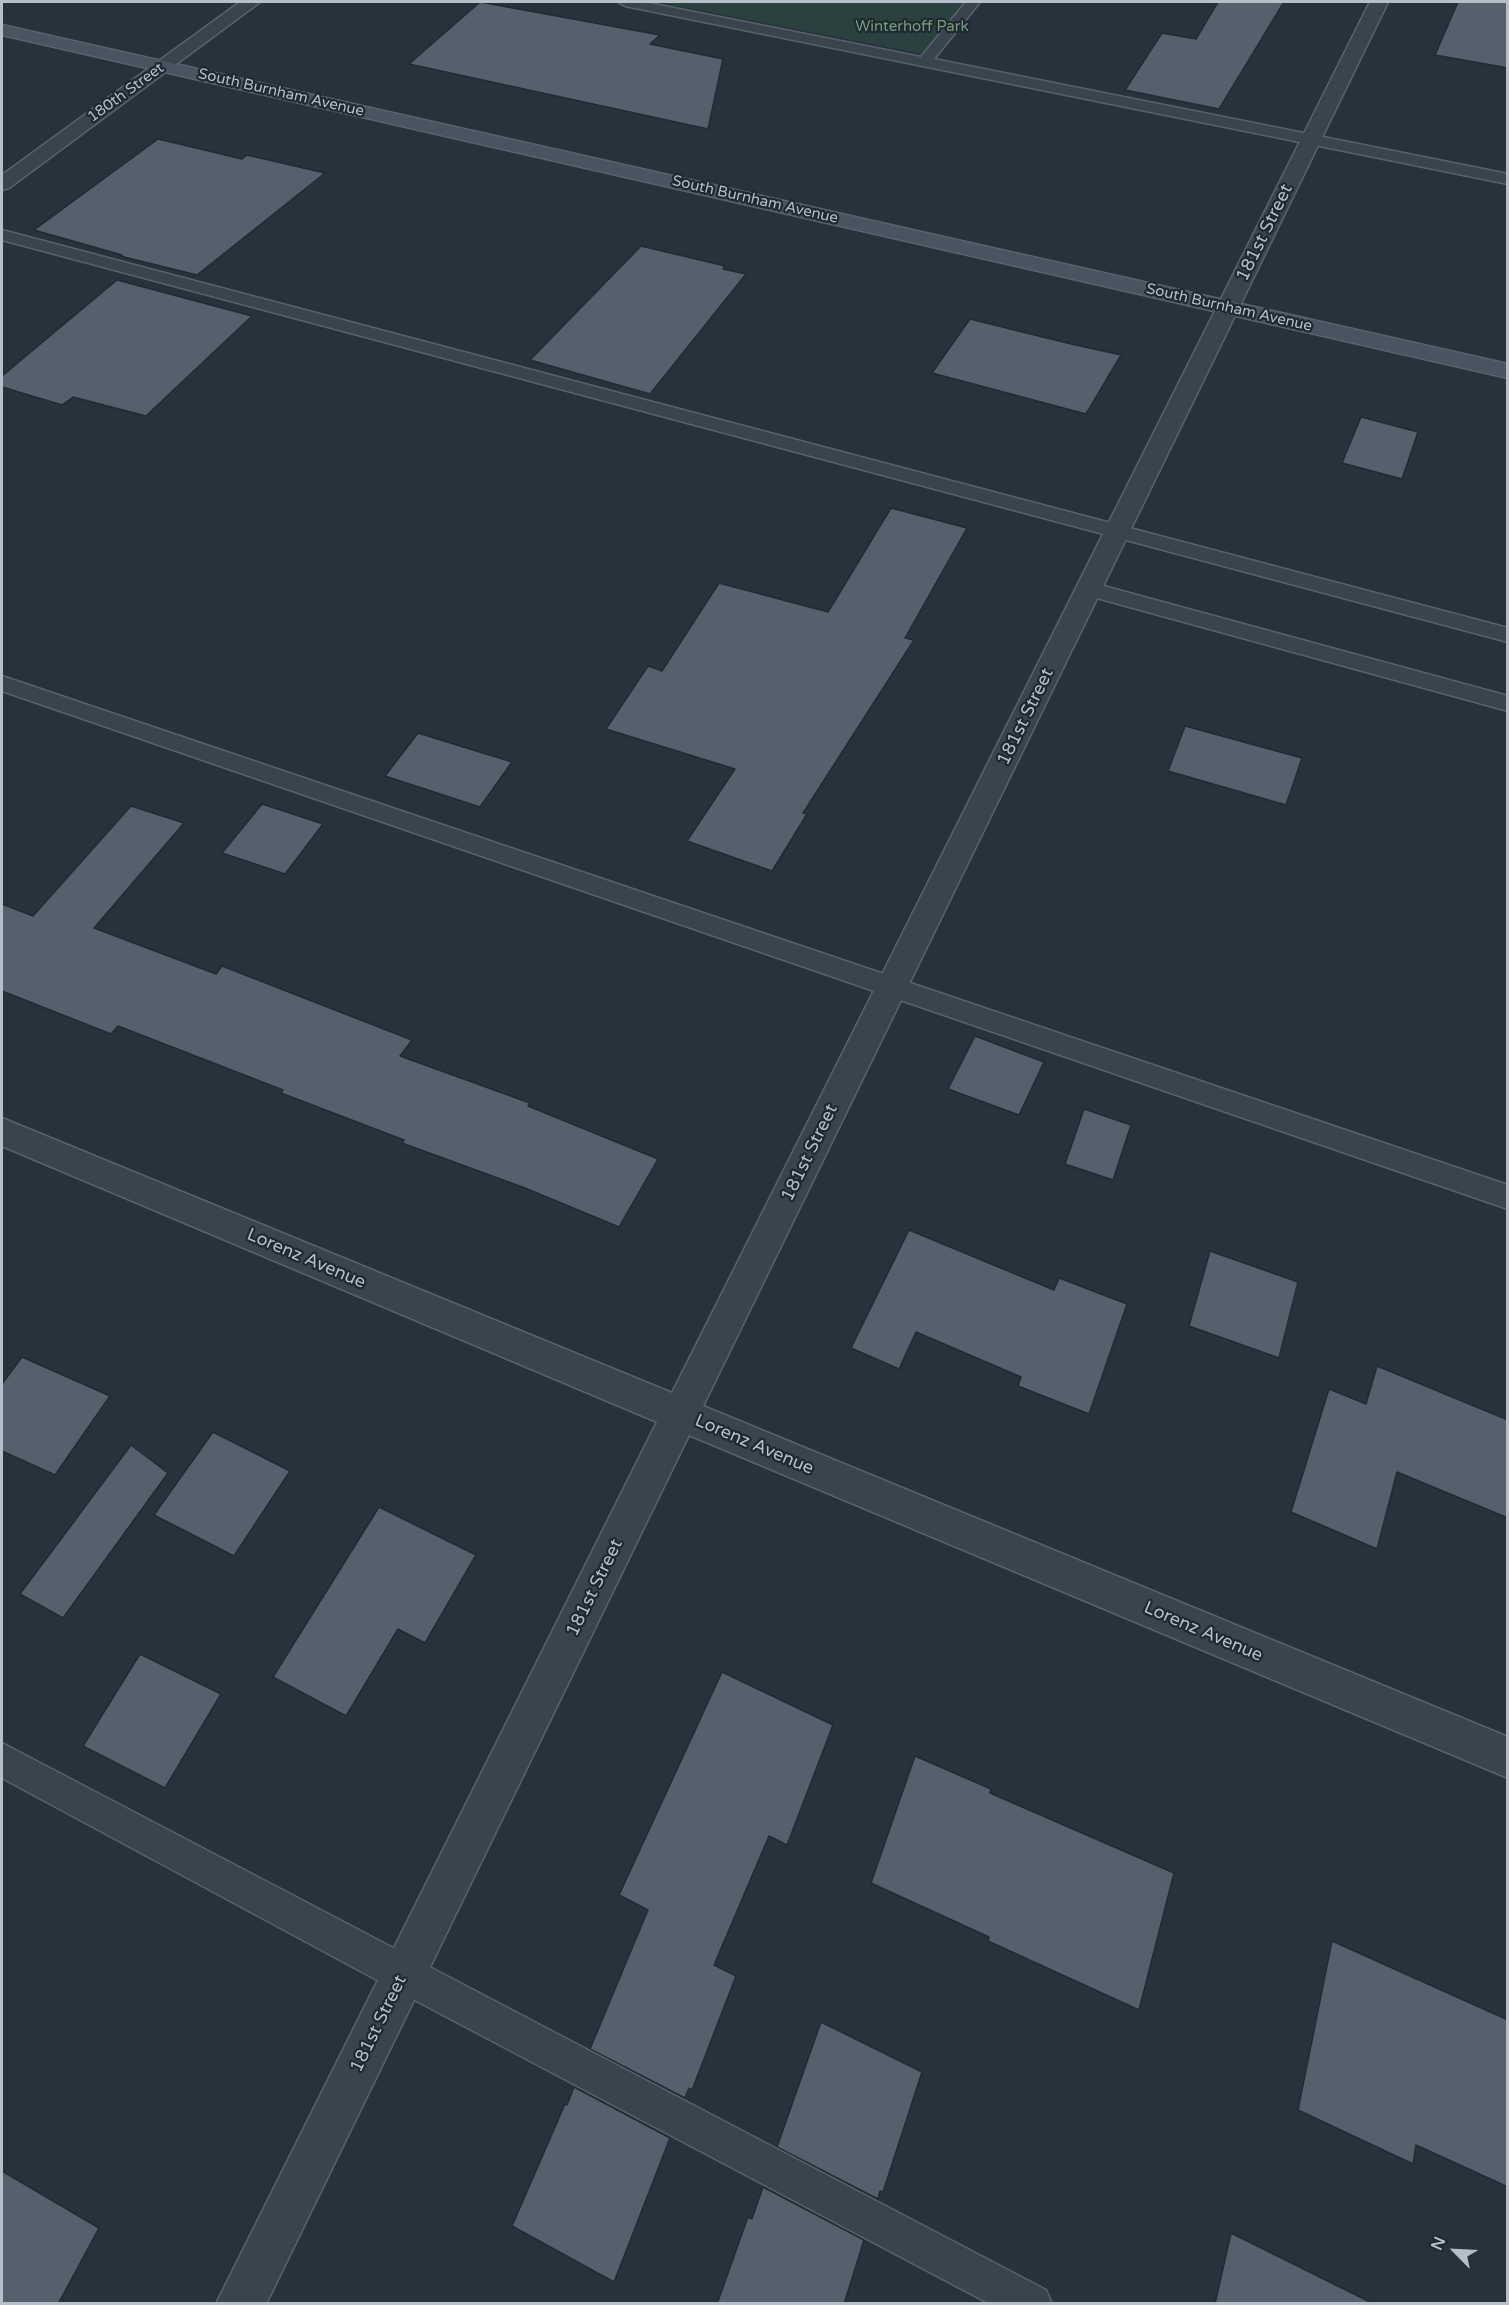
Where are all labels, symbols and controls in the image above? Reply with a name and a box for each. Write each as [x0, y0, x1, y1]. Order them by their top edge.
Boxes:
park label: Winterhoff Park [855, 18, 969, 36]
street label: 180th Street [84, 59, 168, 127]
street label: South Burnham Avenue [196, 65, 366, 121]
street label: South Burnham Avenue [670, 172, 840, 228]
street label: 181st Street [1232, 181, 1298, 285]
street label: South Burnham Avenue [1144, 280, 1314, 336]
street label: 181st Street [993, 665, 1059, 769]
street label: 181st Street [777, 1101, 843, 1205]
street label: Lorenz Avenue [243, 1224, 369, 1294]
street label: Lorenz Avenue [691, 1410, 817, 1480]
street label: 181st Street [562, 1536, 628, 1640]
street label: Lorenz Avenue [1140, 1597, 1266, 1667]
street label: 181st Street [346, 1972, 412, 2076]
north arrow [1425, 2221, 1485, 2281]
text: N [1427, 2234, 1450, 2254]

